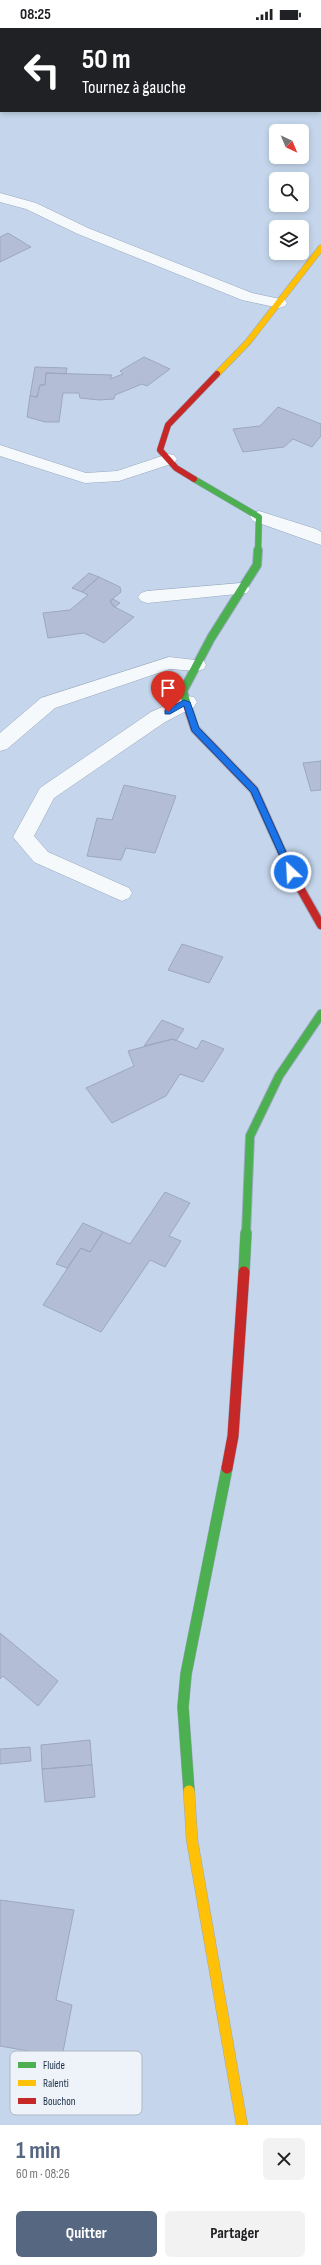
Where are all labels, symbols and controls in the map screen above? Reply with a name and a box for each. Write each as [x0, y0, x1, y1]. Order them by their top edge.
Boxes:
text: 08:25 [20, 5, 51, 24]
text: 50 m [82, 43, 131, 76]
icon: left [16, 44, 68, 96]
text: Tournez à gauche [82, 77, 186, 98]
north arrow [269, 124, 309, 164]
map controls [269, 124, 309, 260]
button: search [269, 172, 309, 212]
button: layers [269, 220, 309, 260]
pin [151, 671, 185, 712]
icon: arrive [157, 677, 179, 699]
position arrow [270, 851, 312, 893]
legend [10, 2051, 142, 2115]
text: Fluide [43, 2059, 65, 2072]
text: Ralenti [43, 2077, 69, 2090]
text: Bouchon [43, 2095, 76, 2108]
text: 1 min [16, 2136, 61, 2165]
button: close [263, 2138, 305, 2180]
text: 60 m · 08:26 [16, 2166, 70, 2182]
button: Quitter [16, 2211, 157, 2257]
button: Partager [165, 2211, 305, 2257]

